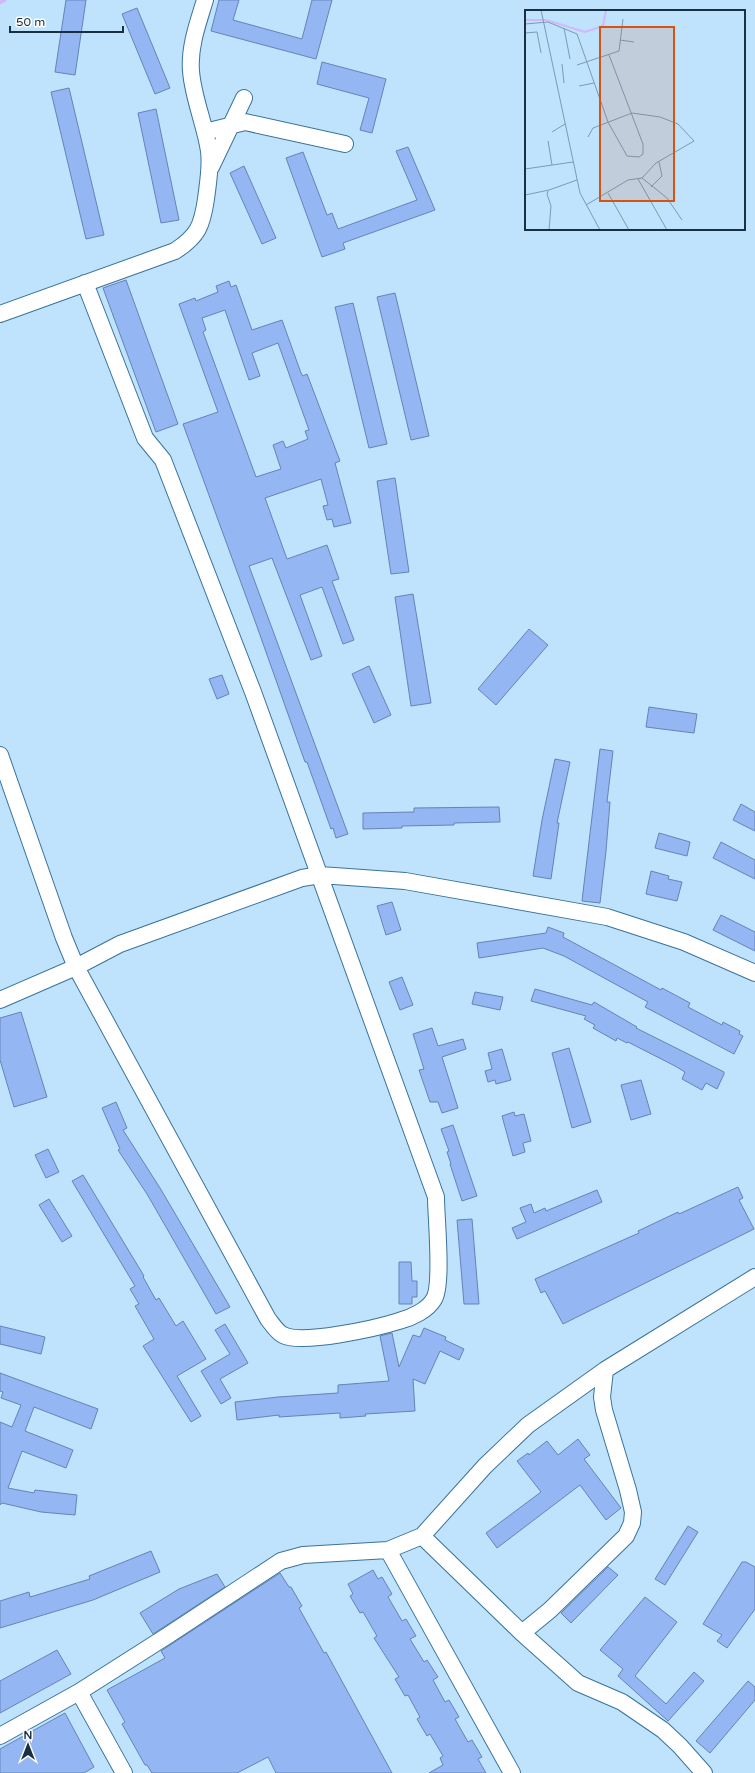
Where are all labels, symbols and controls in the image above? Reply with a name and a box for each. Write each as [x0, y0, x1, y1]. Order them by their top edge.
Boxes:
scale bar [10, 8, 123, 34]
inset map [525, 10, 745, 230]
text: 50 m [16, 15, 45, 29]
north arrow [8, 1725, 48, 1765]
text: N [24, 1729, 32, 1742]

